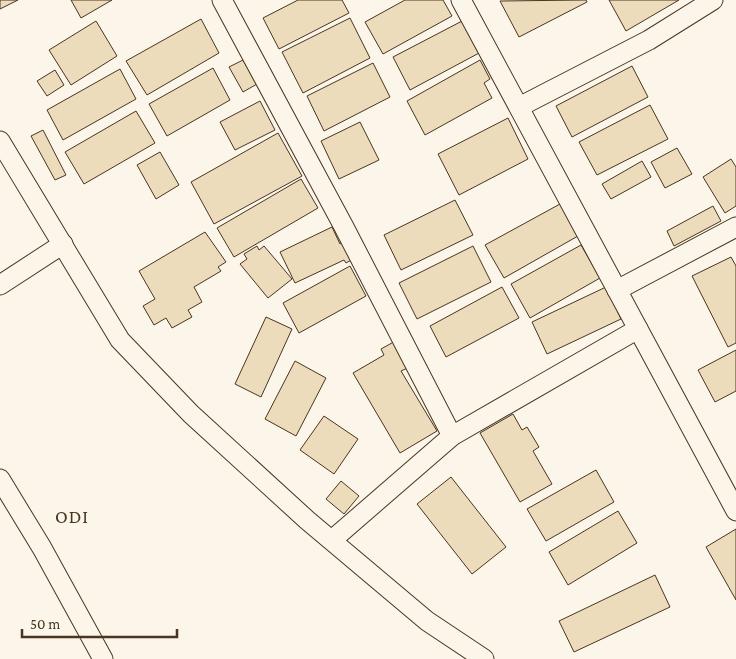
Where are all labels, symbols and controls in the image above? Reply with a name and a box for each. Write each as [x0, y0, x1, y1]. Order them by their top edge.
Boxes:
district label: ODI [55, 506, 89, 527]
scale bar [22, 606, 178, 638]
text: 50 m [30, 616, 60, 632]

